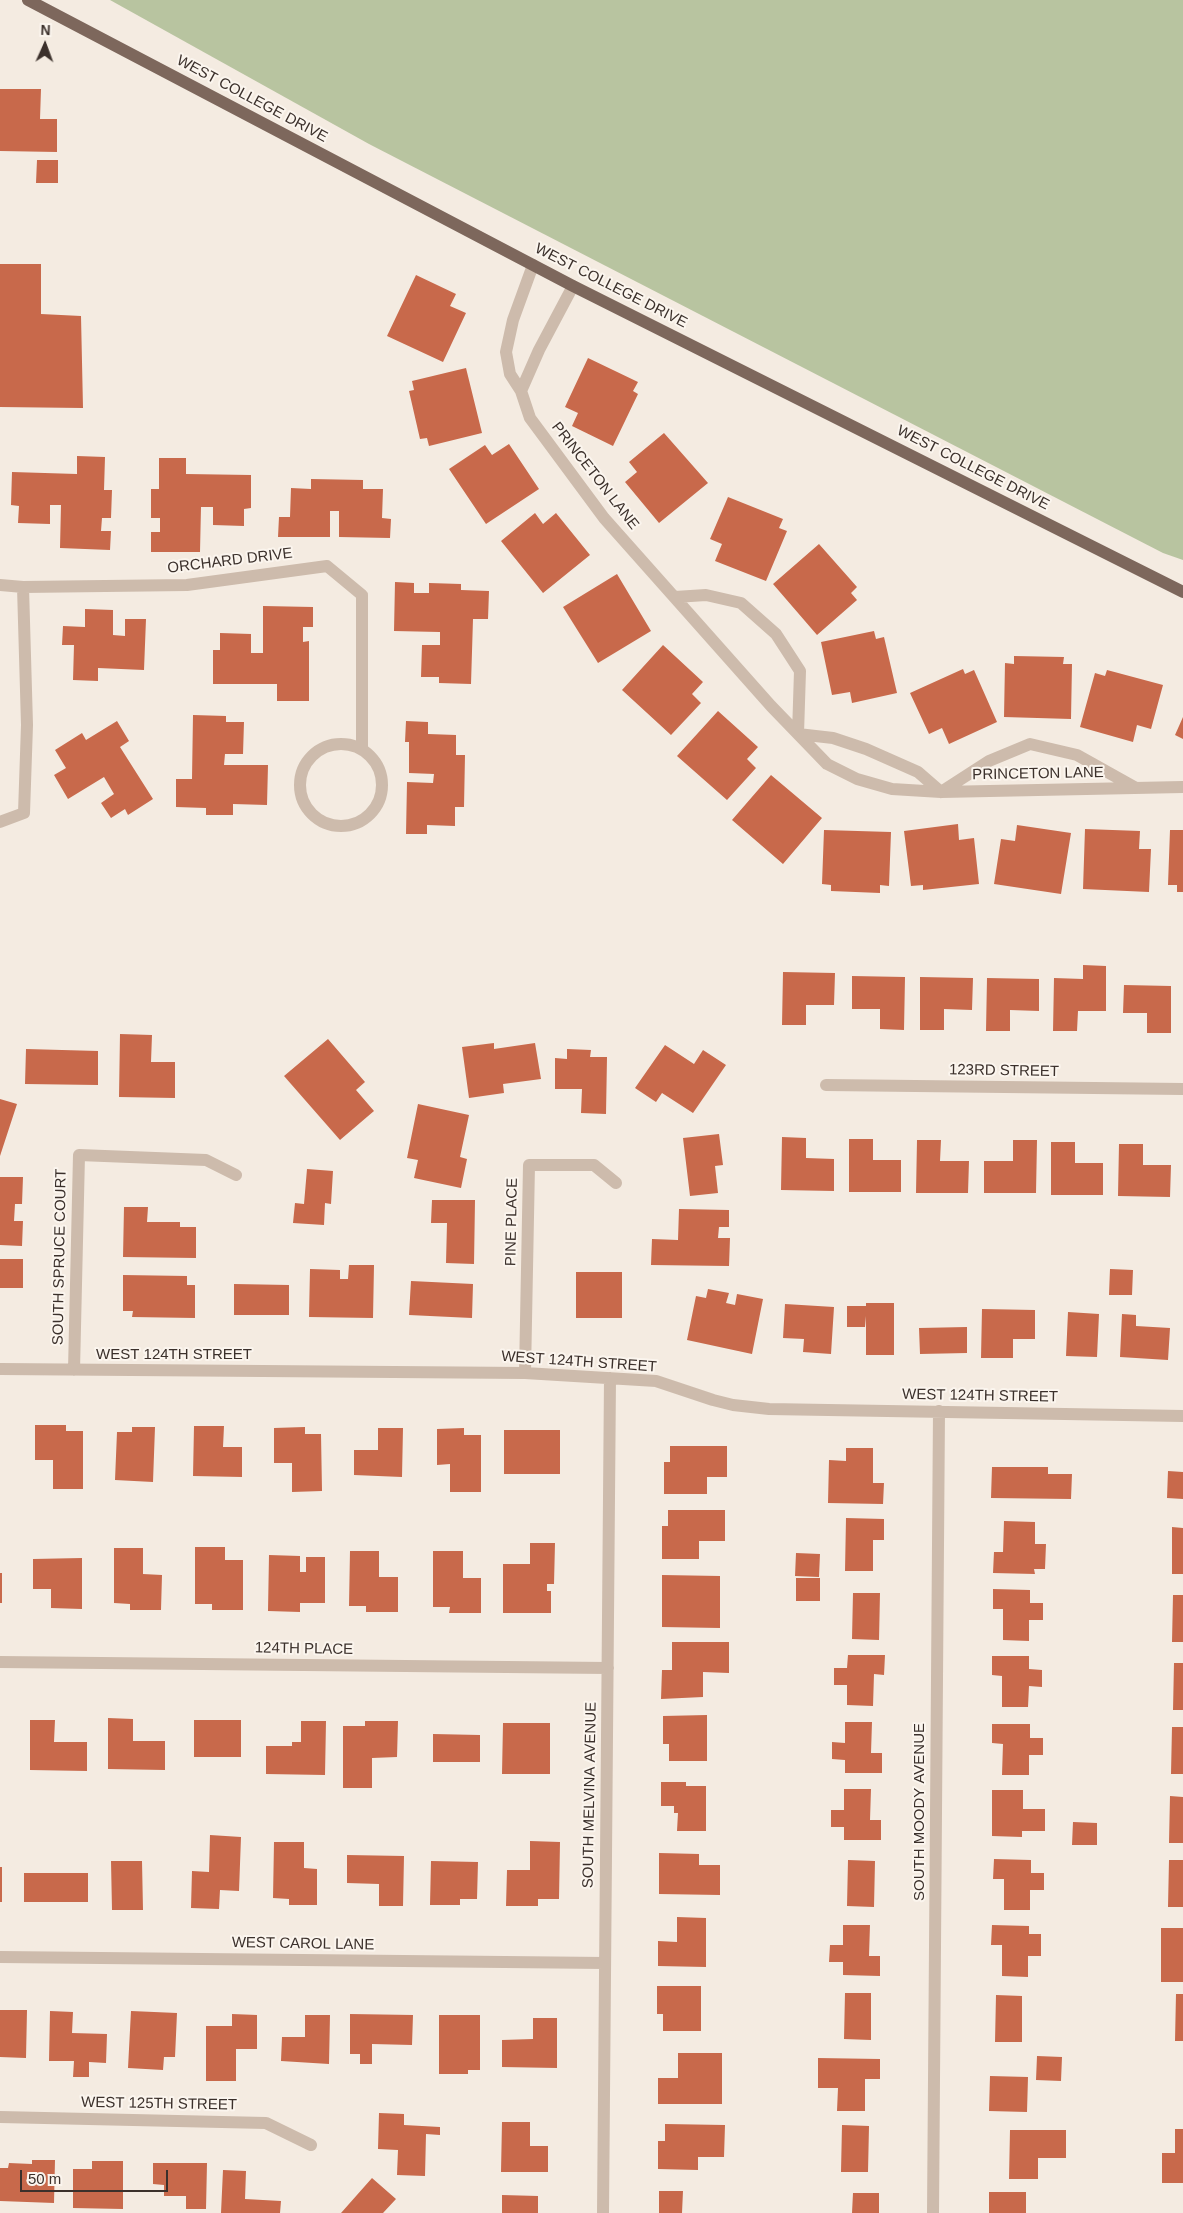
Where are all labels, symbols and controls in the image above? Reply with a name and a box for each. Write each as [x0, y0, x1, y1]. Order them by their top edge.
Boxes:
north arrow [20, 20, 70, 70]
text: N [40, 22, 51, 38]
street label: WEST COLLEGE DRIVE [173, 52, 331, 146]
street label: WEST COLLEGE DRIVE [532, 240, 690, 332]
street label: PRINCETON LANE [547, 419, 643, 533]
street label: WEST COLLEGE DRIVE [894, 422, 1052, 514]
street label: ORCHARD DRIVE [166, 544, 294, 578]
street label: PRINCETON LANE [972, 764, 1104, 784]
street label: 123RD STREET [949, 1061, 1059, 1081]
street label: SOUTH SPRUCE COURT [49, 1169, 71, 1345]
street label: PINE PLACE [502, 1178, 522, 1266]
street label: WEST 124TH STREET [96, 1346, 252, 1364]
street label: WEST 124TH STREET [501, 1348, 657, 1376]
street label: WEST 124TH STREET [902, 1386, 1058, 1406]
street label: 124TH PLACE [255, 1639, 353, 1659]
street label: SOUTH MELVINA AVENUE [579, 1702, 601, 1888]
street label: SOUTH MOODY AVENUE [911, 1723, 929, 1901]
street label: WEST CAROL LANE [232, 1934, 374, 1954]
street label: WEST 125TH STREET [81, 2094, 237, 2114]
scale bar [22, 2160, 170, 2192]
text: 50 m [28, 2170, 61, 2187]

